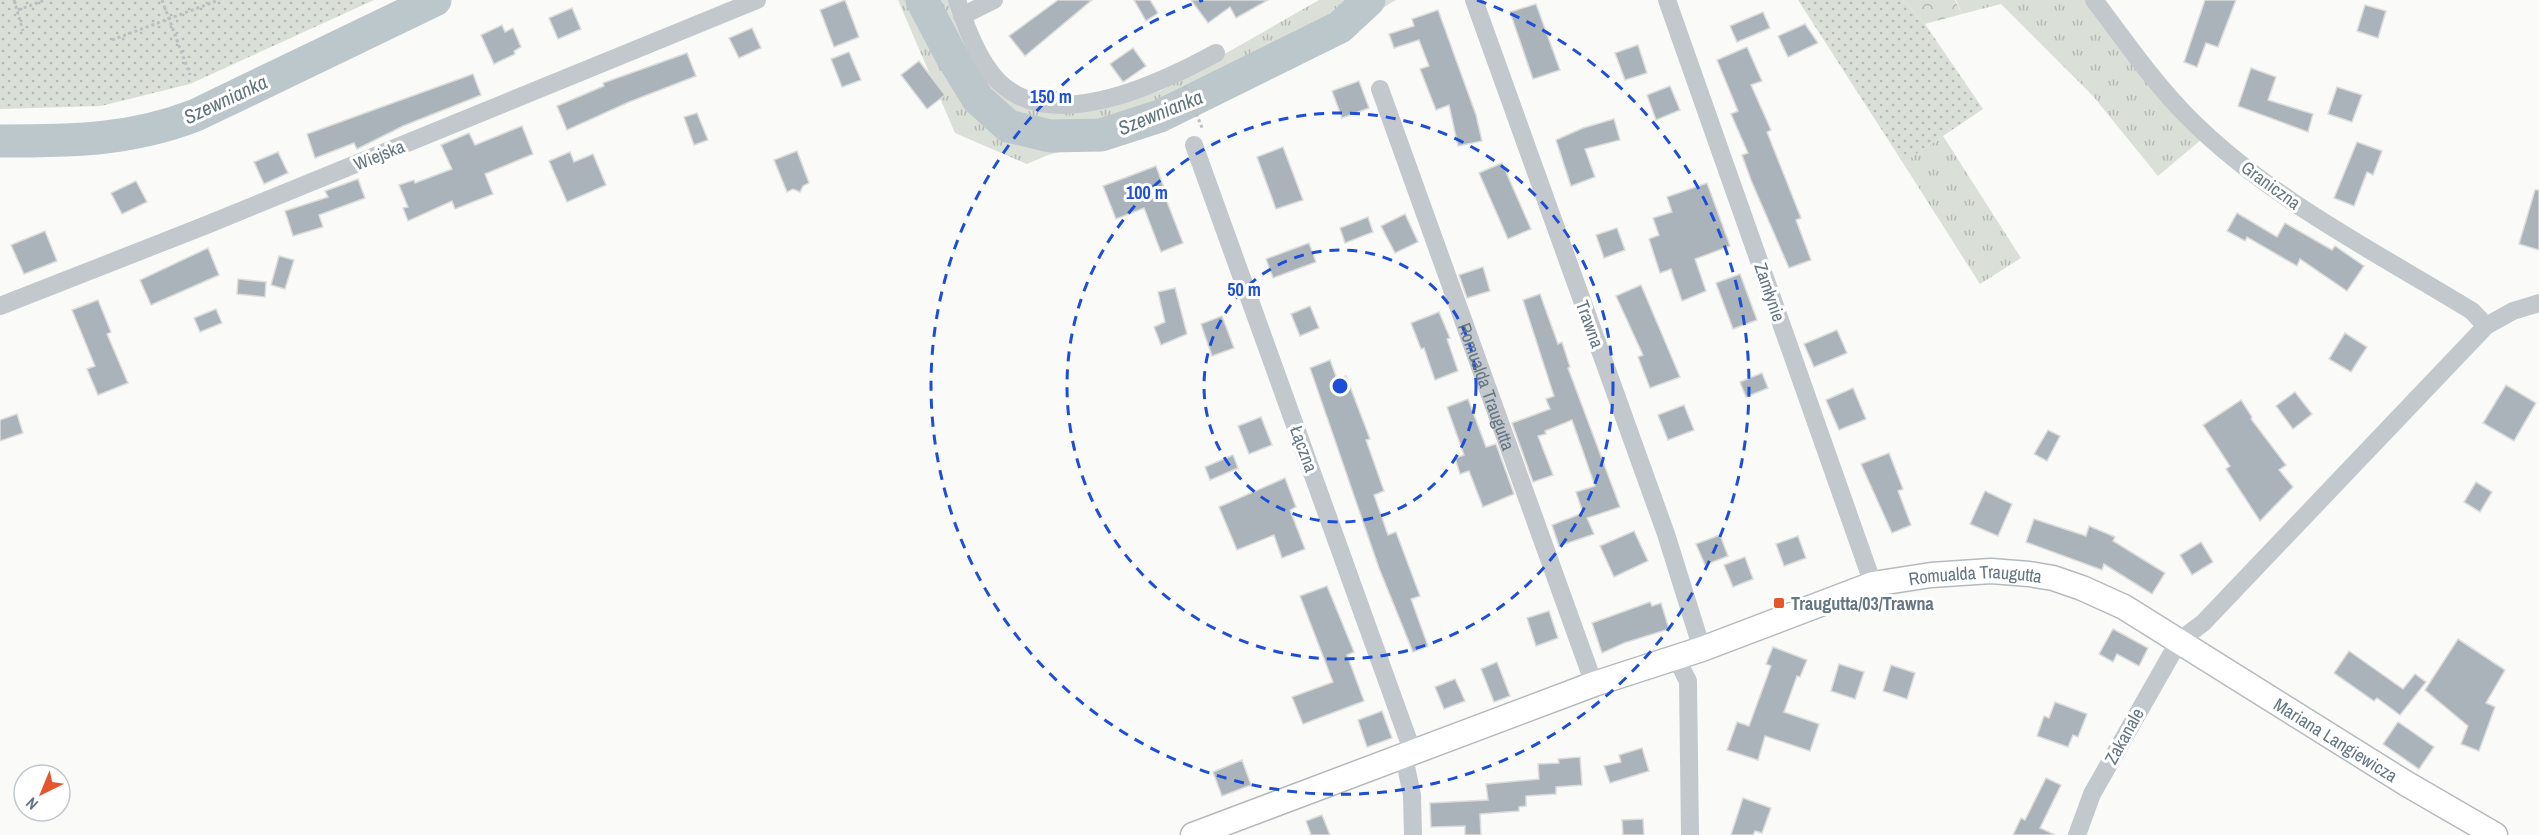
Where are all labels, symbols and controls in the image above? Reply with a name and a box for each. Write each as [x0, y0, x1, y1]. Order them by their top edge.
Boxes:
water label: Szewnianka [179, 68, 271, 130]
water label: Szewnianka [1114, 83, 1206, 141]
text: 150 m [1030, 84, 1072, 109]
street label: Wiejska [350, 134, 408, 176]
street label: Graniczna [2236, 155, 2306, 215]
text: 100 m [1126, 180, 1168, 205]
street label: Zamłynie [1748, 259, 1792, 325]
text: 50 m [1227, 277, 1261, 302]
street label: Trawna [1570, 297, 1610, 351]
street label: Romualda Traugutta [1453, 319, 1521, 454]
centre of rings [1330, 376, 1350, 396]
street label: Łączna [1284, 422, 1324, 476]
street label: Romualda Traugutta [1907, 558, 2044, 591]
place label: Traugutta/03/Trawna [1791, 591, 1935, 616]
marker: Traugutta/03/Trawna [1772, 596, 1786, 610]
street label: Mariana Langiewicza [2269, 692, 2402, 788]
street label: Zakanale [2098, 703, 2150, 769]
north arrow [12, 763, 72, 823]
text: N [21, 793, 43, 815]

